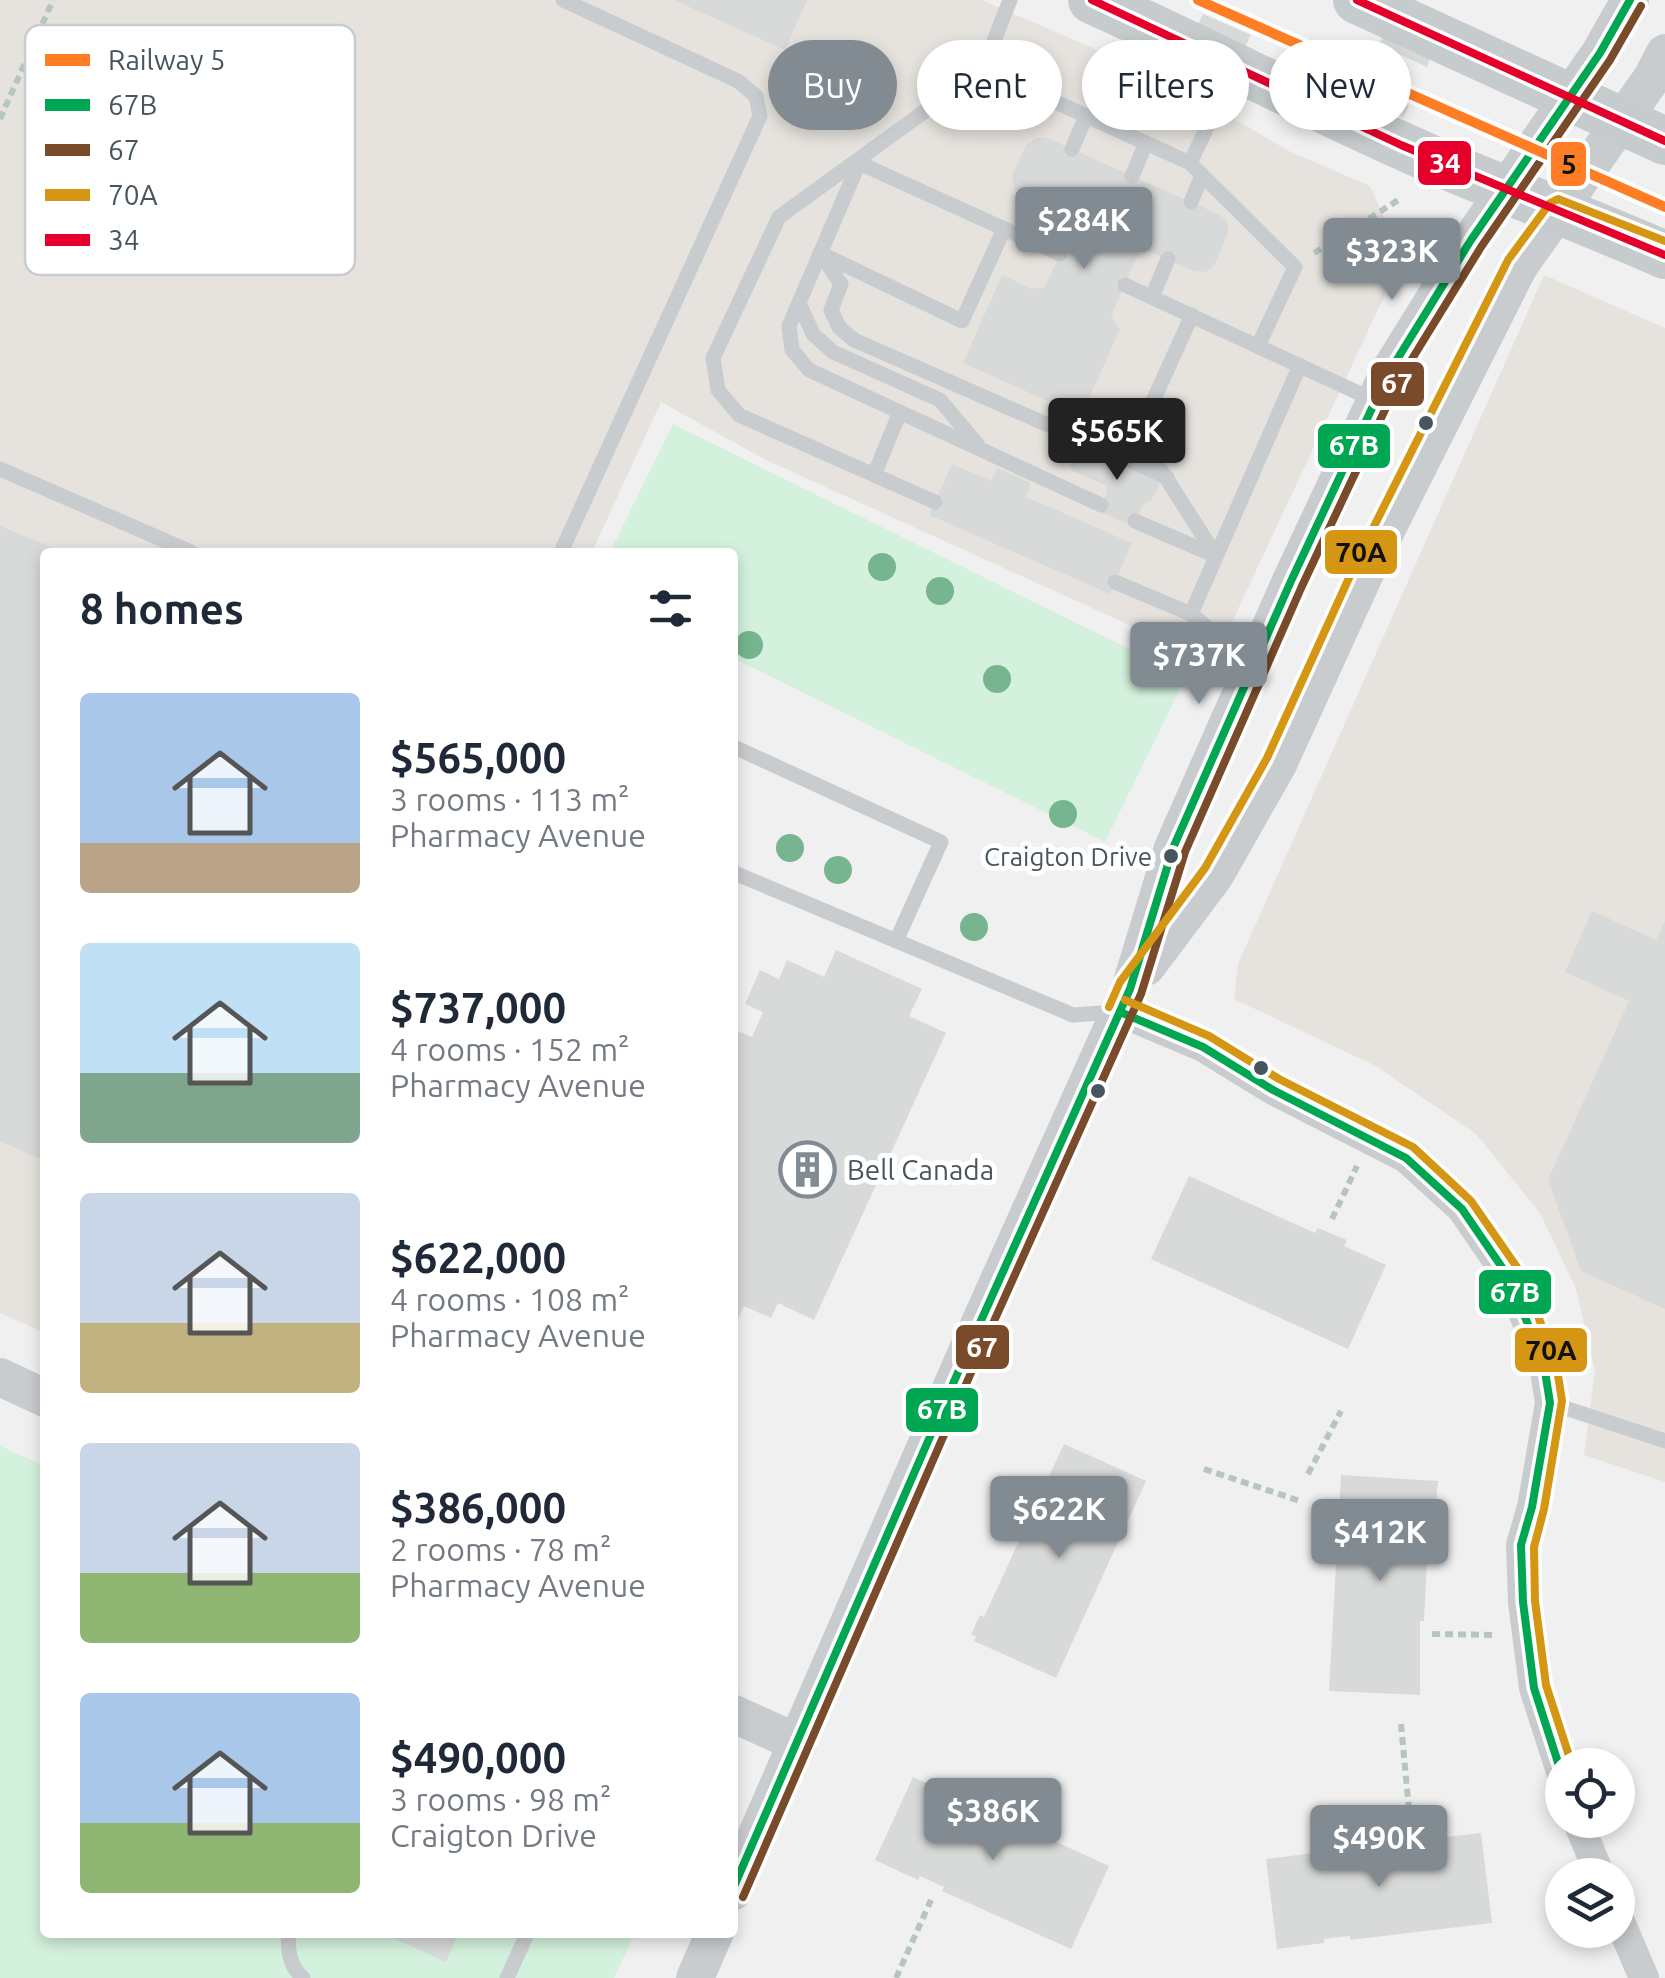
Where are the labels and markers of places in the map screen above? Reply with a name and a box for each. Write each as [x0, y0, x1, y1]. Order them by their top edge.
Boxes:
pin: $284K [1014, 187, 1154, 272]
pin: $323K [1322, 218, 1462, 303]
pin: $565K [1047, 398, 1187, 483]
unlabelled marker [1416, 413, 1436, 433]
pin: $737K [1129, 622, 1269, 707]
place label: Craigton Drive [984, 842, 1152, 871]
marker: Craigton Drive [1161, 846, 1181, 866]
unlabelled marker [1251, 1058, 1271, 1078]
unlabelled marker [1088, 1081, 1108, 1101]
building icon: Bell Canada [778, 1140, 838, 1200]
place label: Bell Canada [847, 1154, 994, 1185]
pin: $622K [989, 1476, 1129, 1561]
pin: $412K [1310, 1499, 1450, 1584]
pin: $386K [923, 1778, 1063, 1863]
pin: $490K [1309, 1805, 1449, 1890]

